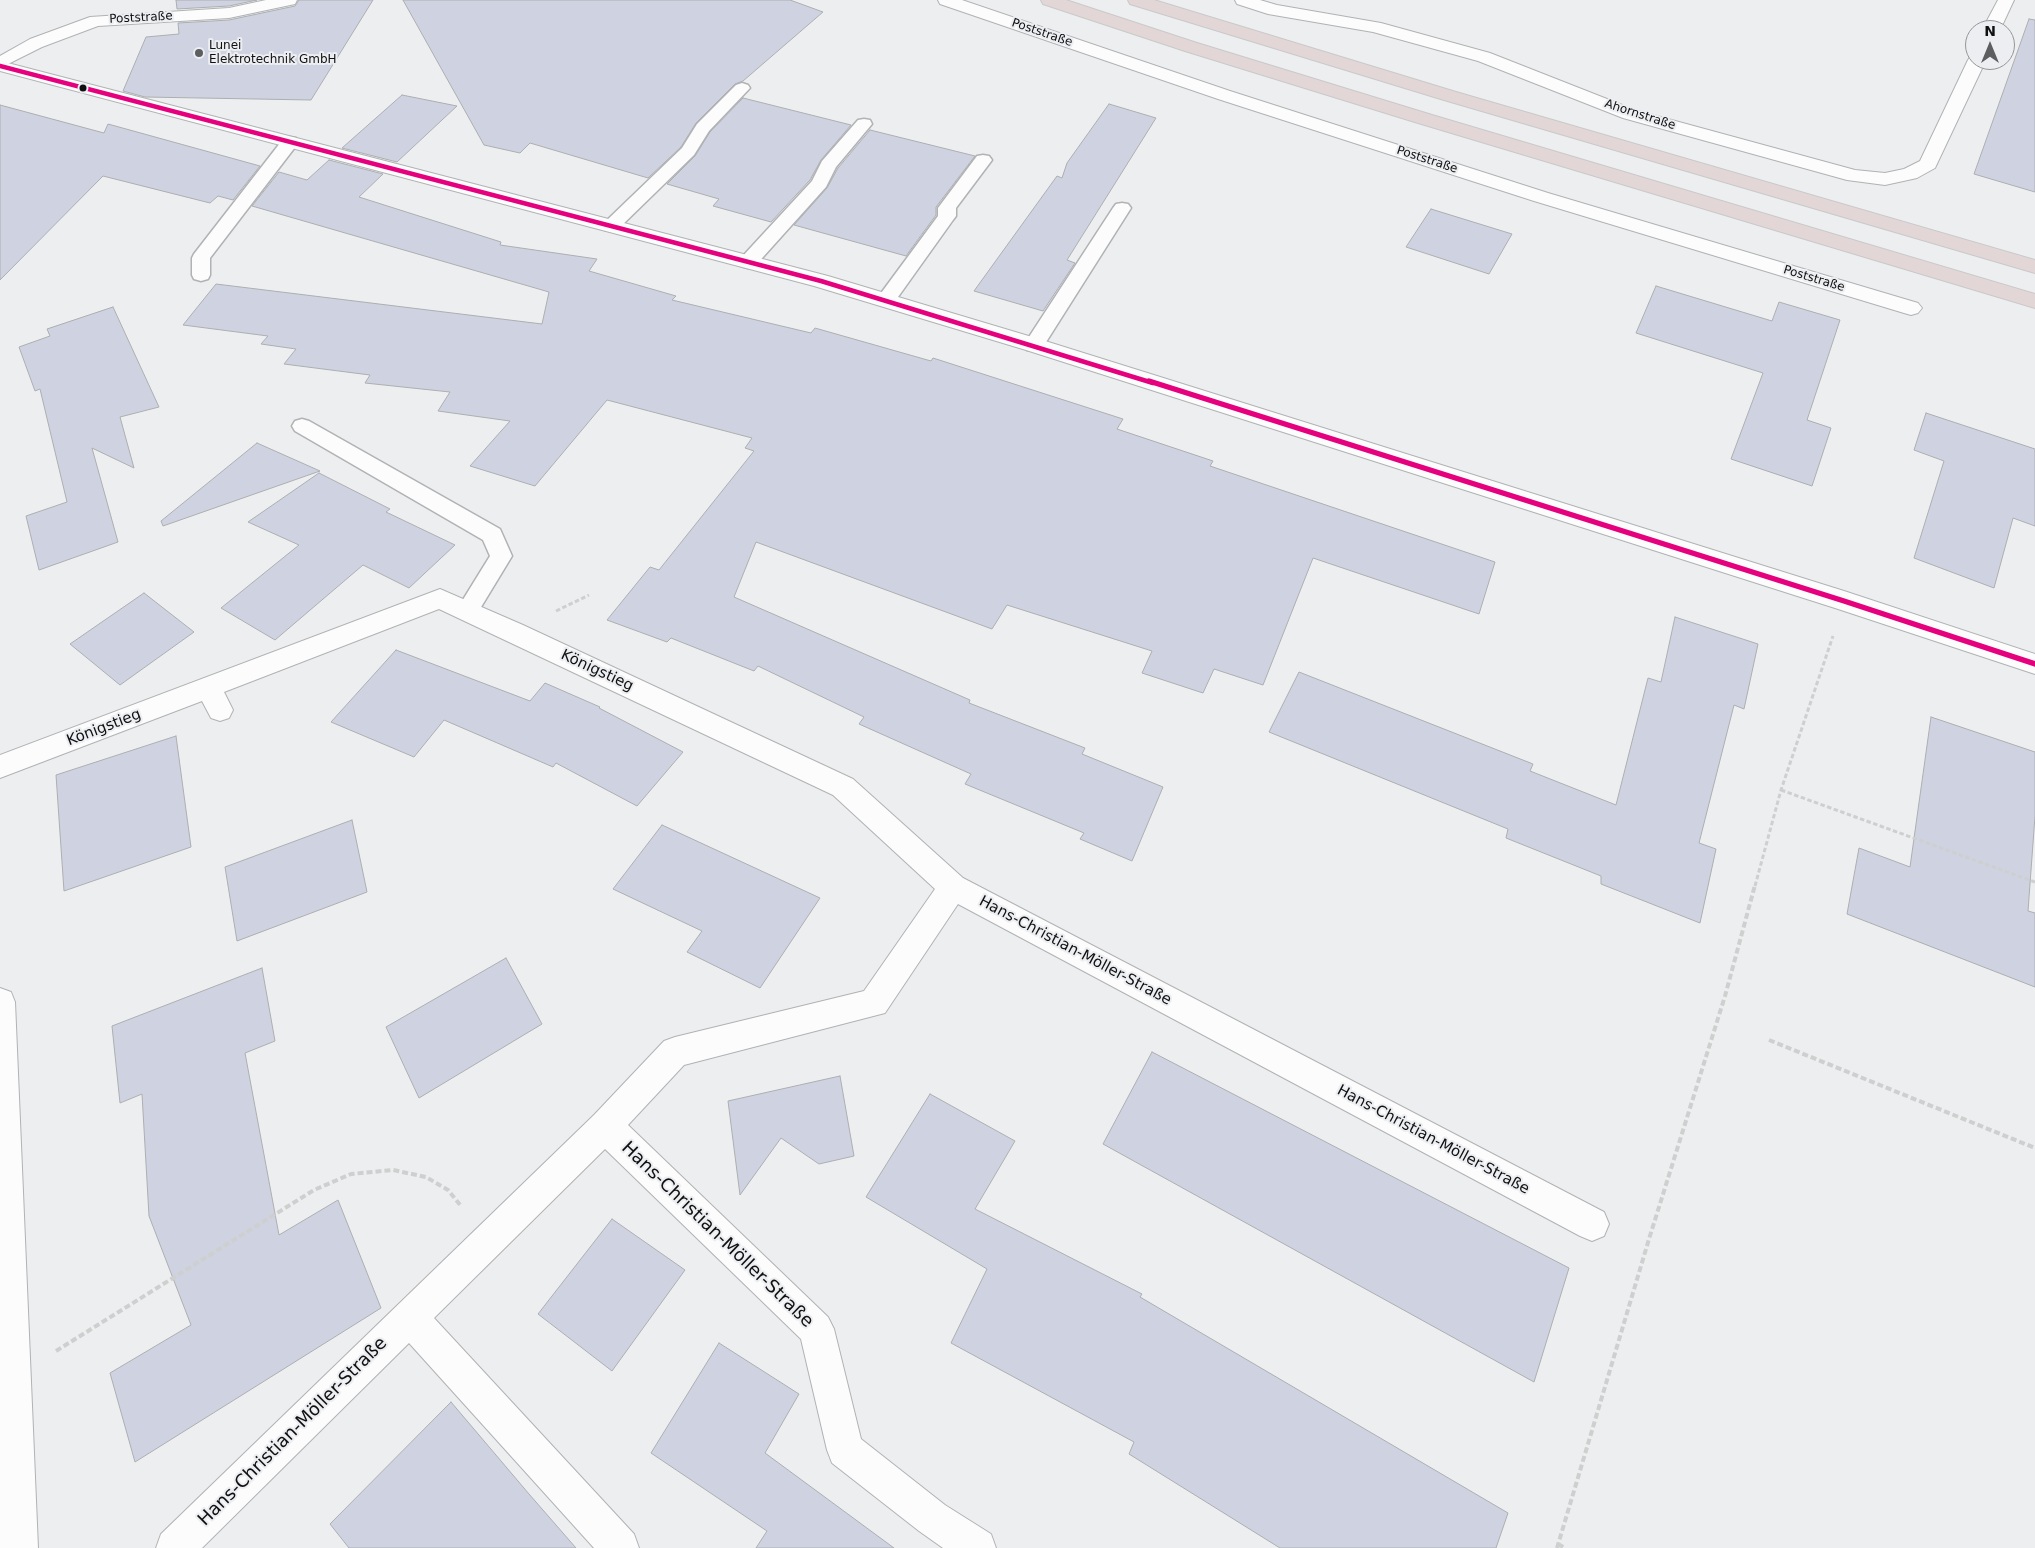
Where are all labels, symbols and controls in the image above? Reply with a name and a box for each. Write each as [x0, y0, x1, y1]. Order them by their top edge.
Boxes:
street label: Poststraße [109, 9, 173, 27]
street label: Poststraße [1010, 16, 1074, 50]
north arrow [1965, 20, 2015, 70]
text: N [1984, 23, 1996, 39]
place label: Lunei Elektrotechnik GmbH [209, 39, 337, 67]
marker: Lunei Elektrotechnik GmbH [193, 47, 205, 59]
unlabelled marker [78, 83, 88, 93]
street label: Ahornstraße [1603, 97, 1677, 133]
street label: Poststraße [1395, 143, 1459, 177]
street label: Poststraße [1782, 263, 1846, 295]
street label: Königstieg [558, 646, 636, 696]
street label: Königstieg [64, 706, 144, 750]
street label: Hans-Christian-Möller-Straße [976, 893, 1174, 1009]
street label: Hans-Christian-Möller-Straße [1334, 1082, 1532, 1198]
street label: Hans-Christian-Möller-Straße [617, 1138, 817, 1332]
street label: Hans-Christian-Möller-Straße [194, 1333, 392, 1531]

